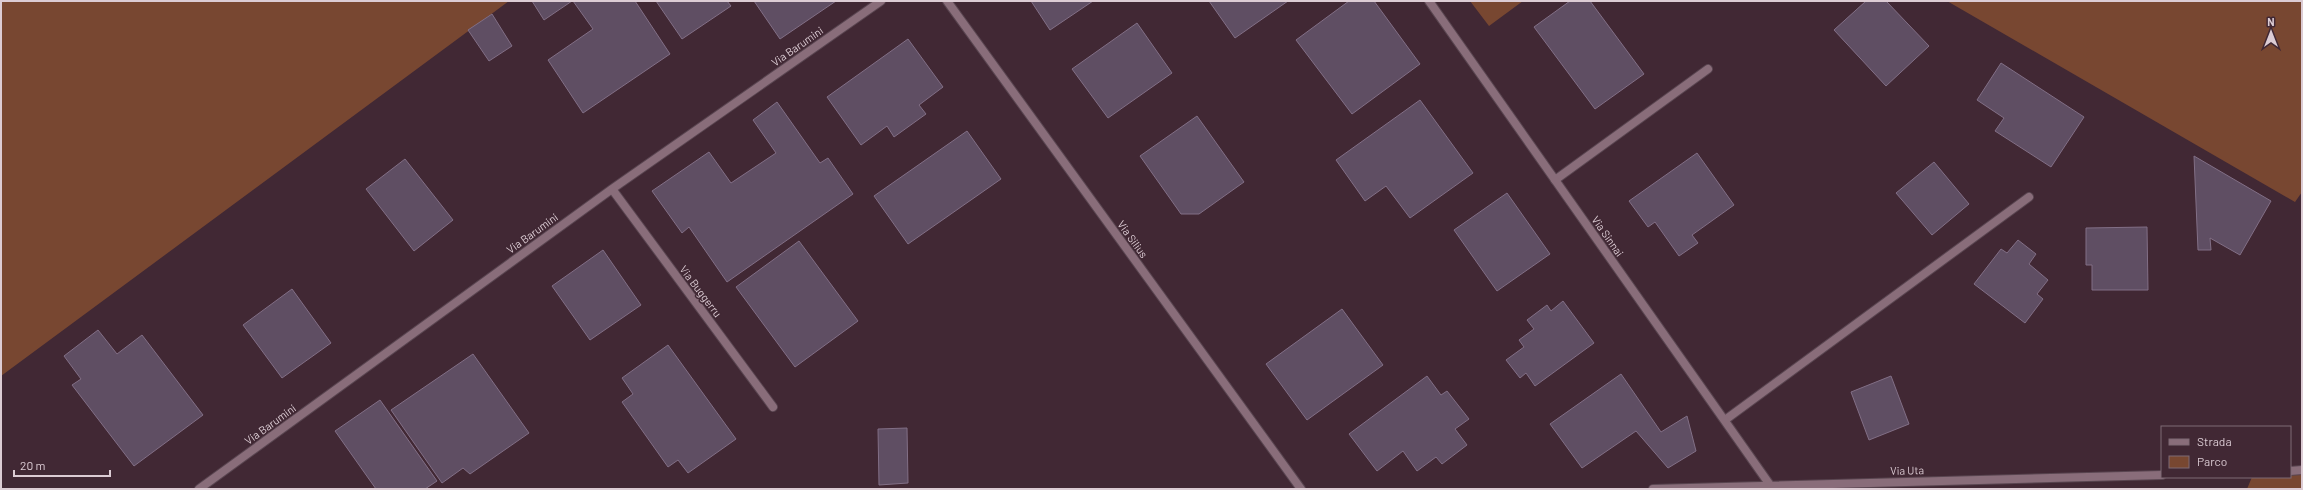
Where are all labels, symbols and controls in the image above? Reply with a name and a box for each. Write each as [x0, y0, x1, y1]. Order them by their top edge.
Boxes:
north arrow [2251, 12, 2291, 52]
text: N [2267, 15, 2275, 28]
street label: Via Barumini [769, 23, 825, 69]
street label: Via Barumini [504, 210, 560, 256]
street label: Via Sinnai [1589, 213, 1627, 259]
street label: Via Silius [1115, 218, 1151, 260]
street label: Via Buggerru [677, 263, 725, 319]
street label: Via Barumini [242, 401, 298, 447]
legend [2161, 426, 2291, 478]
text: Strada [2197, 434, 2232, 448]
scale bar [14, 452, 110, 478]
text: Parco [2197, 454, 2227, 468]
text: 20 m [20, 458, 46, 472]
street label: Via Uta [1890, 463, 1924, 477]

